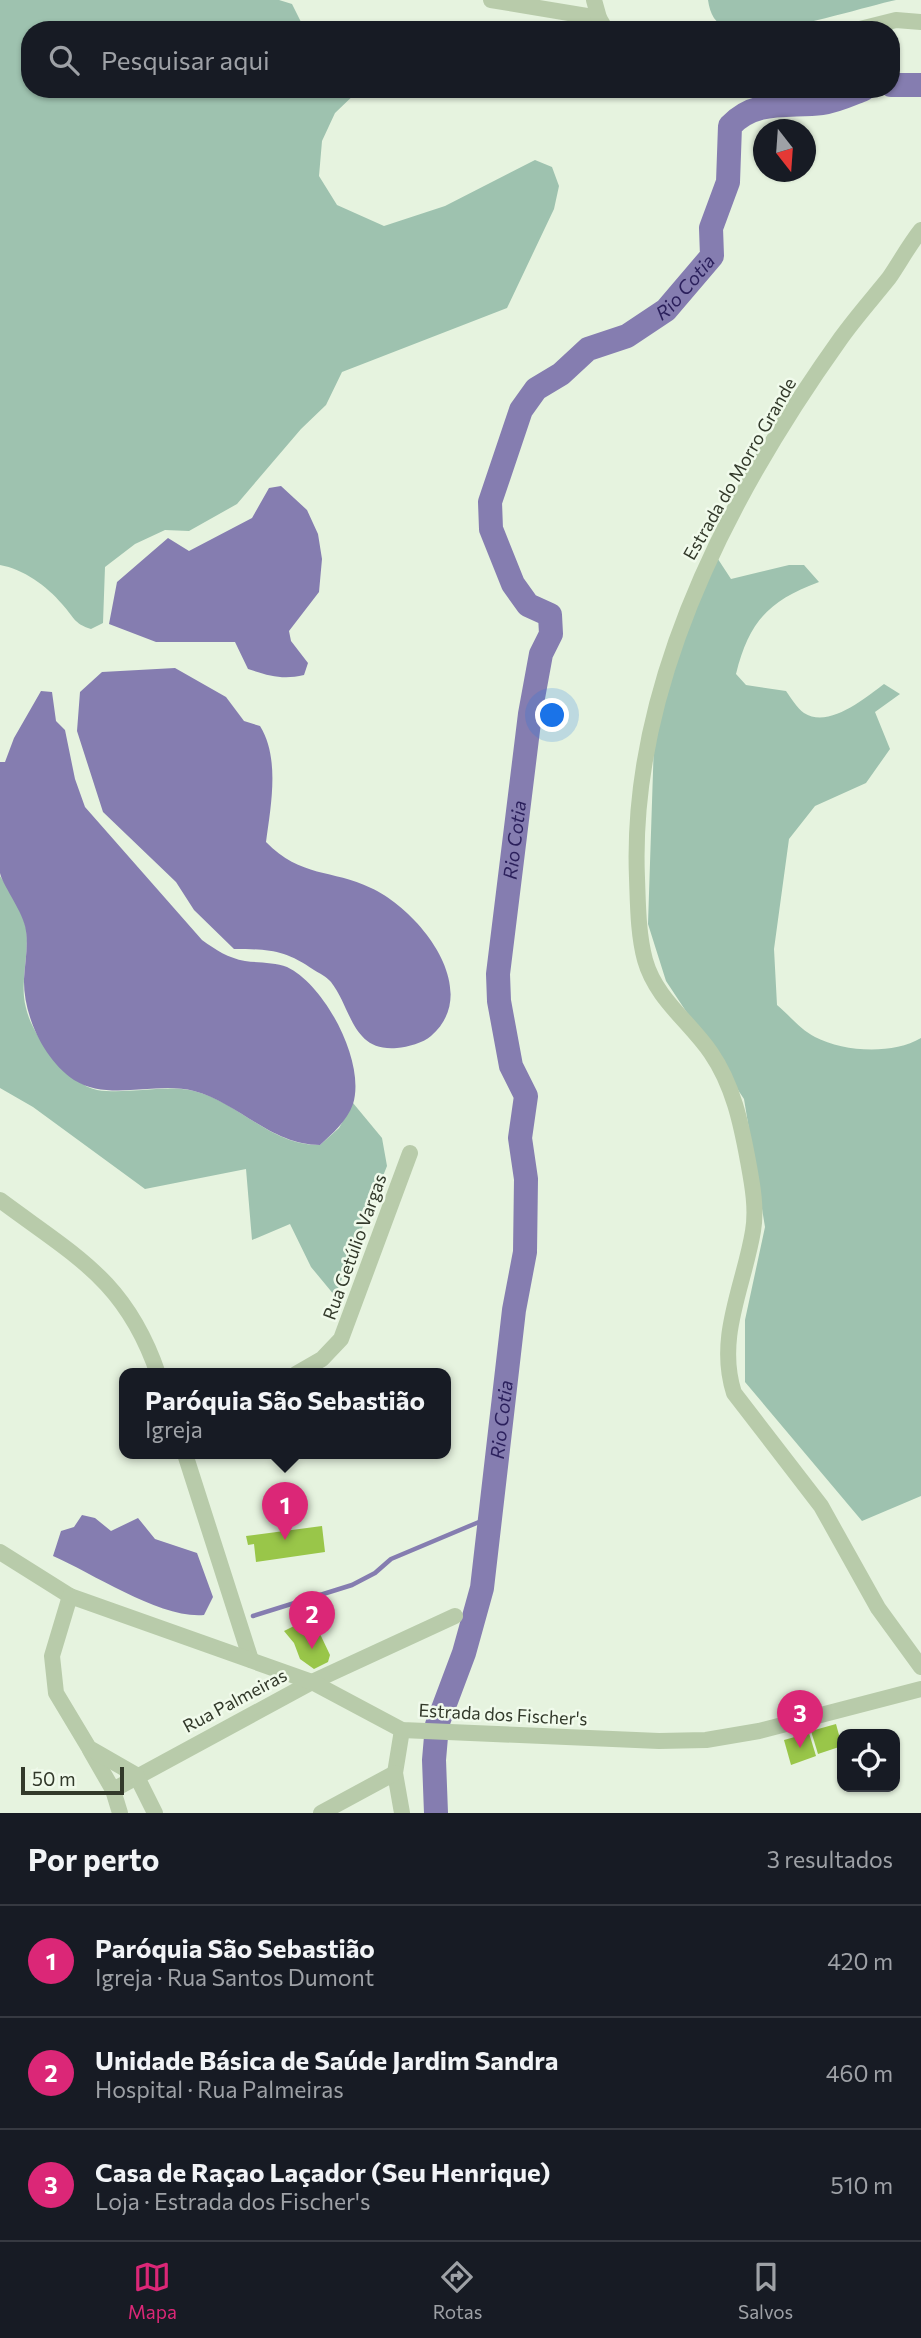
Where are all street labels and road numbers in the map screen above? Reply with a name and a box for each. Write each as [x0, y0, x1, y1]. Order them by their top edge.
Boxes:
street label: Estrada do Morro Grande [678, 374, 800, 563]
street label: Rua Getúlio Vargas [317, 1171, 391, 1323]
street label: Rua Palmeiras [179, 1664, 290, 1737]
street label: Estrada dos Fischer's [418, 1699, 588, 1729]

